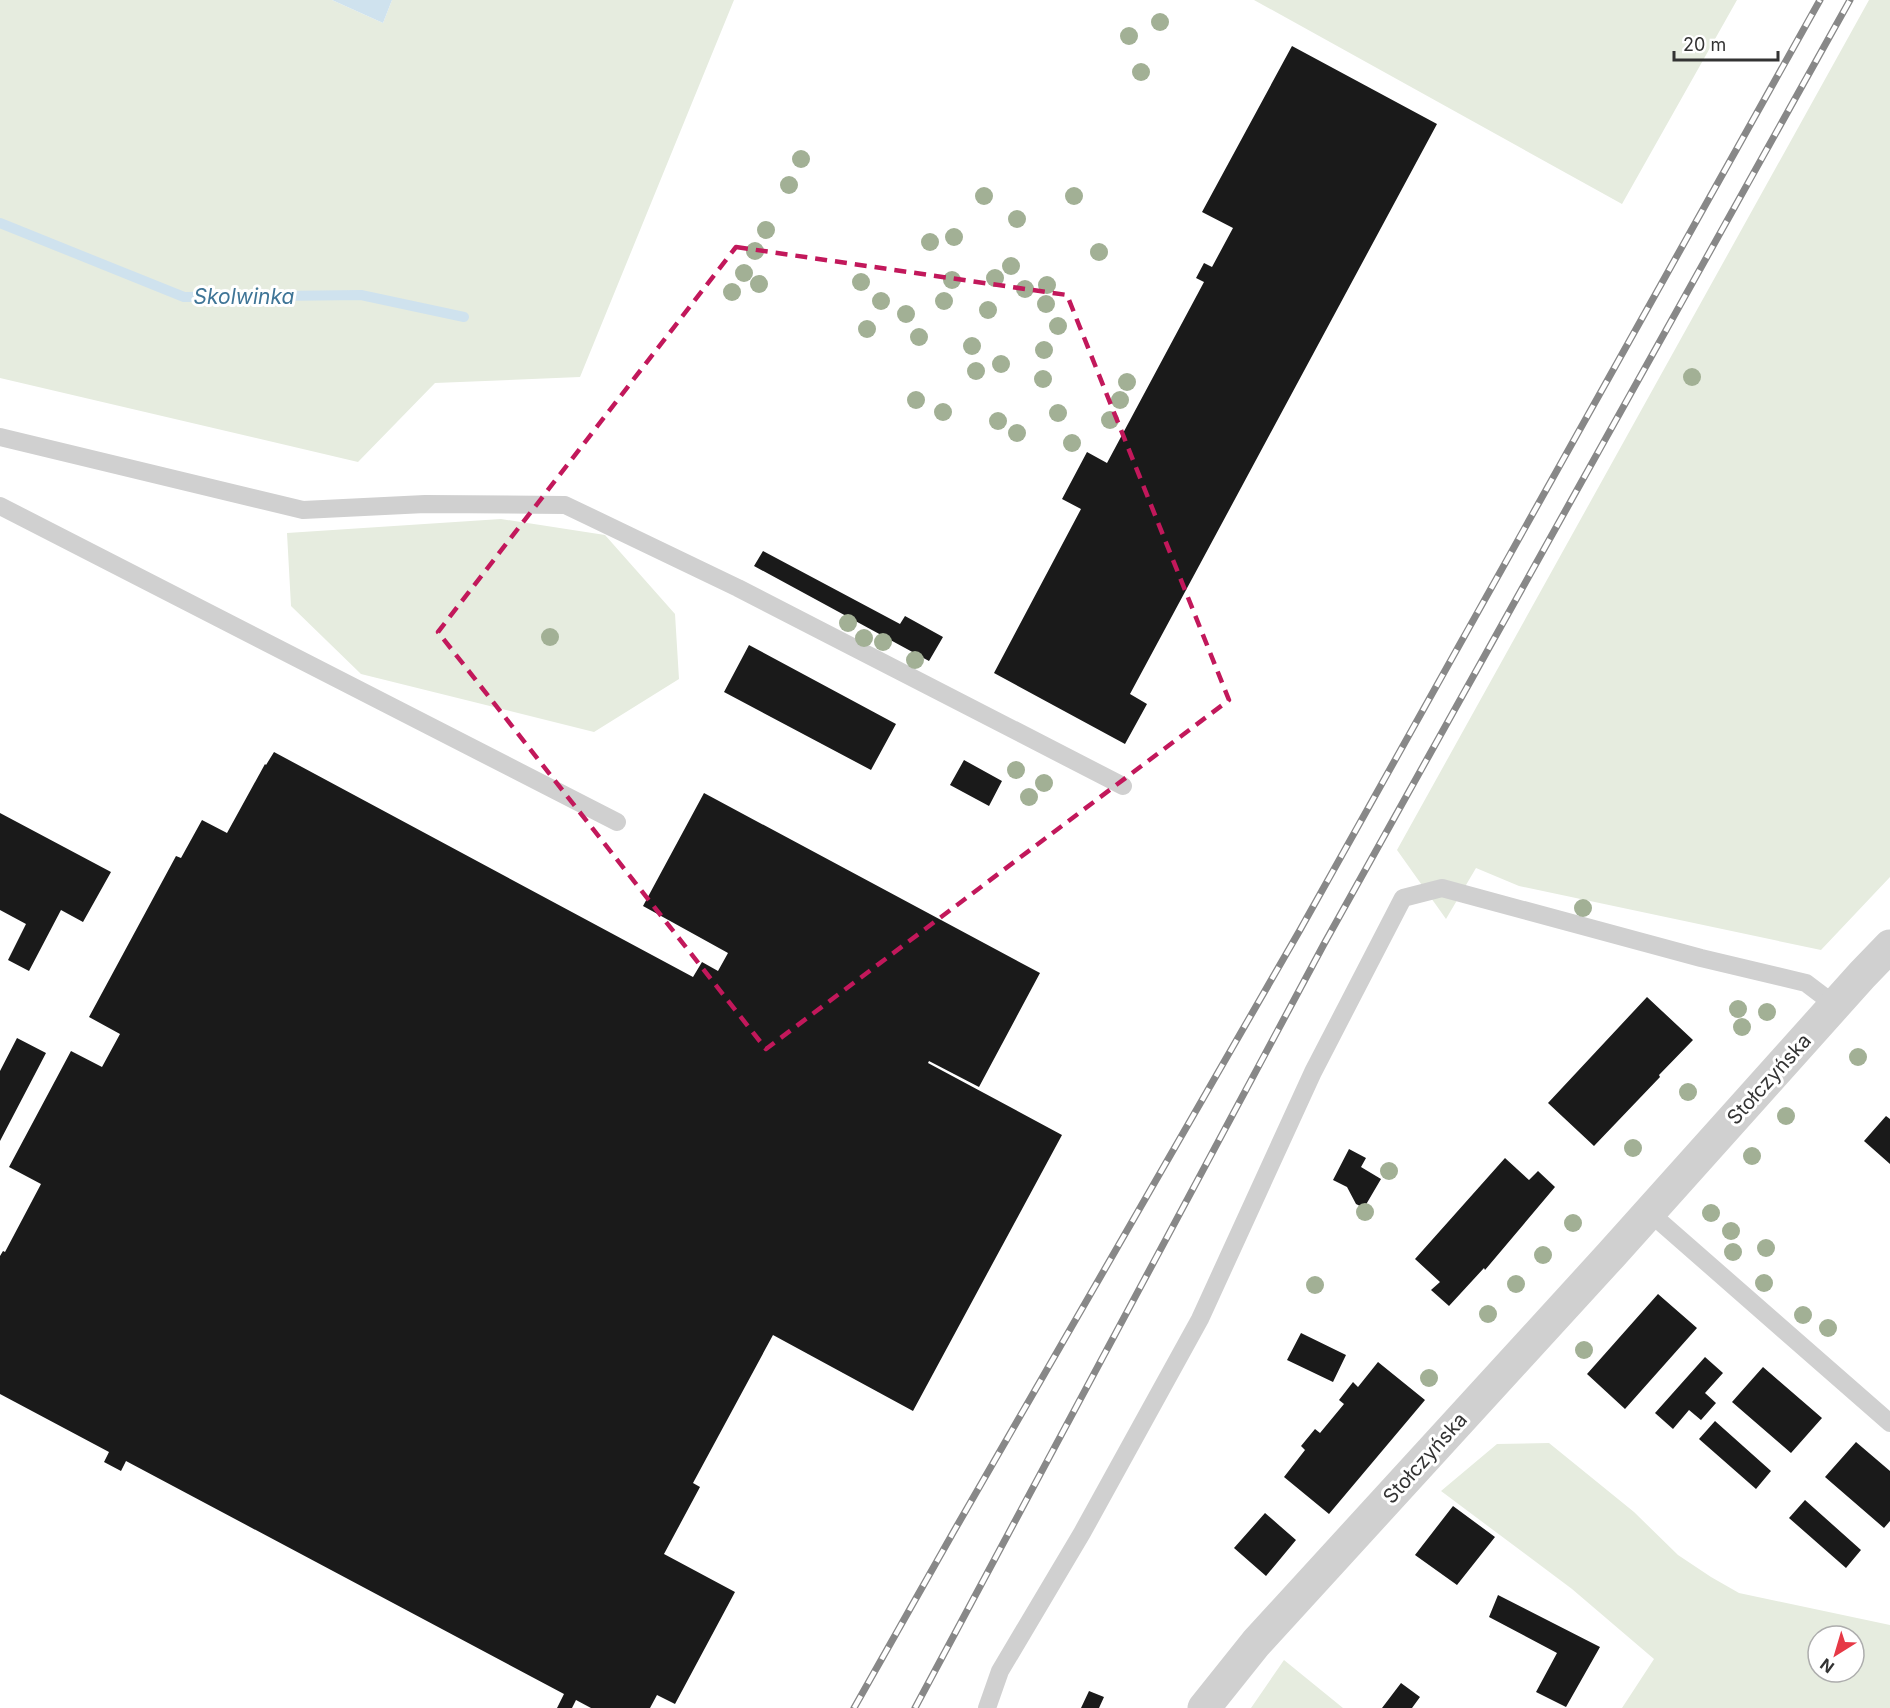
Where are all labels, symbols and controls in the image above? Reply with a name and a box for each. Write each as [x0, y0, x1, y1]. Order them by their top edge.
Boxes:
scale bar [1674, 24, 1778, 62]
text: 20 m [1683, 34, 1726, 55]
water label: Skolwinka [194, 284, 295, 309]
street label: Stołczyńska [1722, 1029, 1816, 1129]
street label: Stołczyńska [1378, 1408, 1472, 1508]
north arrow [1806, 1624, 1866, 1684]
text: N [1816, 1654, 1838, 1678]

